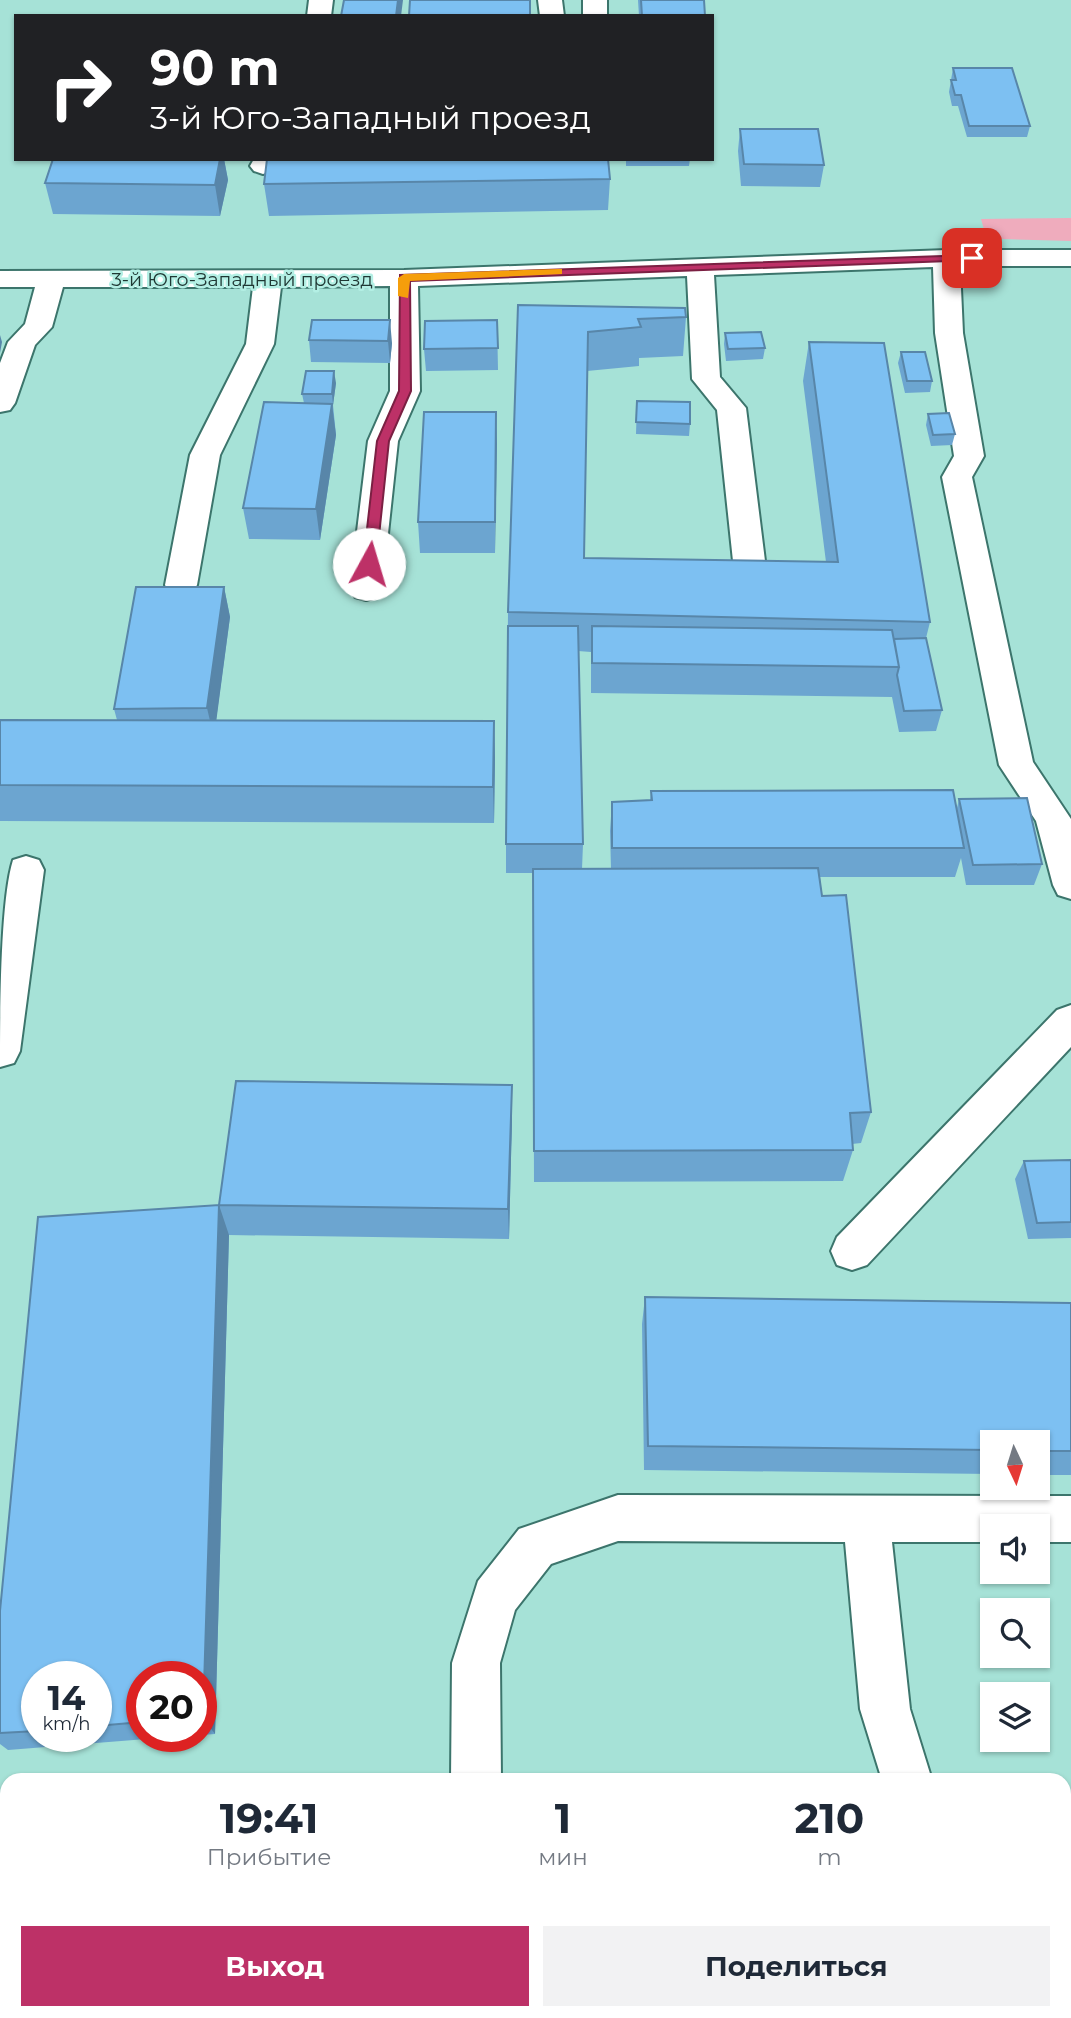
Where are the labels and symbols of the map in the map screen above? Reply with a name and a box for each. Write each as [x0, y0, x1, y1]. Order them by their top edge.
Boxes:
pin [942, 228, 1002, 288]
street label: 3-й Юго-Западный проезд [111, 268, 373, 291]
position arrow [332, 527, 406, 601]
north arrow [980, 1430, 1050, 1500]
speed limit sign: 20 [126, 1661, 217, 1752]

